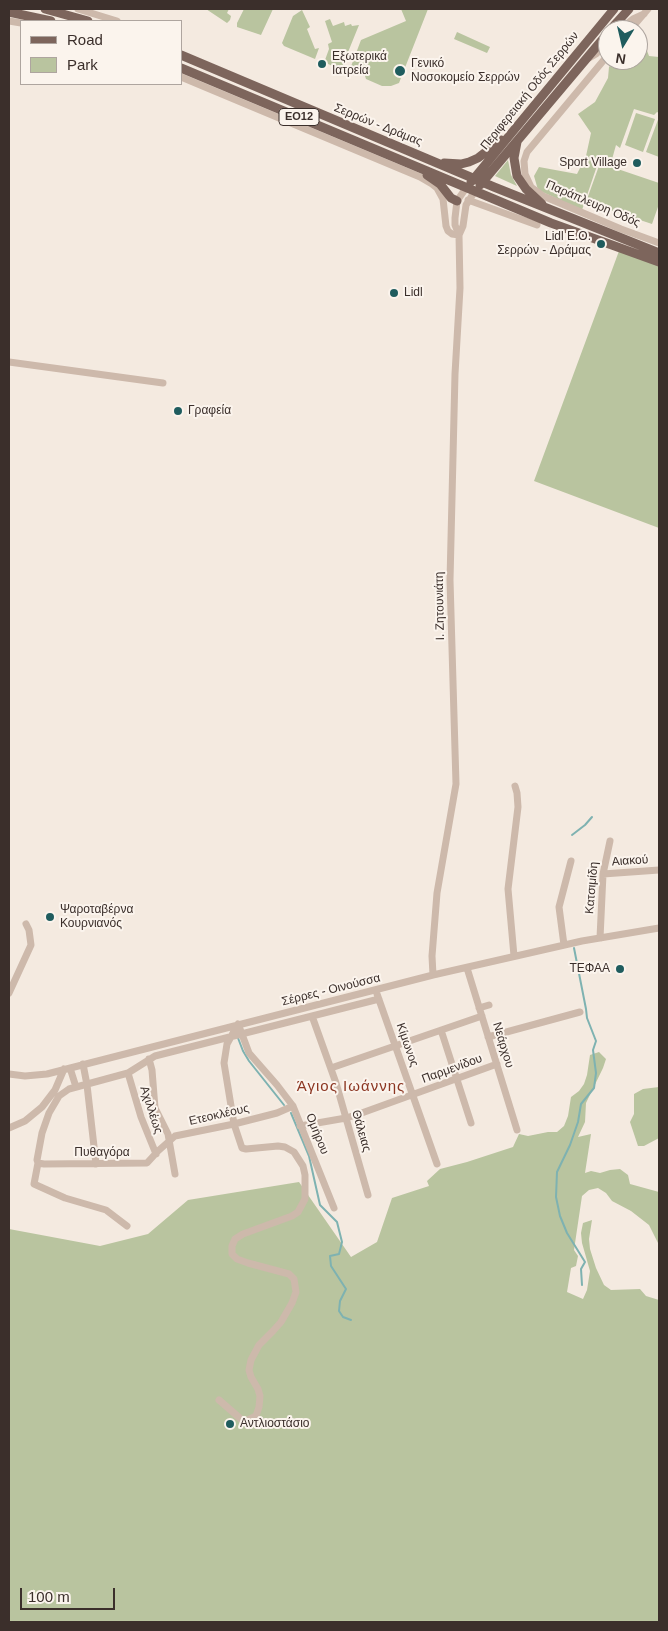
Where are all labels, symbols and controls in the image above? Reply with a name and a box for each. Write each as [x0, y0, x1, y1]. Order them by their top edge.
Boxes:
legend [20, 20, 182, 85]
north arrow [598, 20, 648, 70]
street label: Περιφερειακή Οδός Σερρών [478, 29, 582, 153]
text: Road [67, 31, 103, 48]
place label: Εξωτερικά Ιατρεία [332, 50, 387, 78]
text: N [615, 50, 627, 68]
text: Park [67, 56, 98, 73]
place label: Γενικό Νοσοκομείο Σερρών [411, 57, 520, 85]
marker: Εξωτερικά Ιατρεία [316, 58, 328, 70]
marker: Γενικό Νοσοκομείο Σερρών [393, 64, 407, 78]
street label: Σερρών - Δράμας [332, 101, 424, 149]
road number: ΕΟ12 [279, 108, 319, 125]
place label: Sport Village [559, 156, 627, 170]
marker: Sport Village [631, 157, 643, 169]
street label: Παράπλευρη Οδός [544, 178, 642, 230]
place label: Lidl Ε.Ο. Σερρών - Δράμας [497, 230, 591, 258]
marker: Lidl Ε.Ο. Σερρών - Δράμας [595, 238, 607, 250]
place label: Lidl [404, 286, 423, 300]
marker: Lidl [388, 287, 400, 299]
place label: Γραφεία [188, 404, 231, 418]
marker: Γραφεία [172, 405, 184, 417]
street label: Ι. Ζητουνιάτη [432, 571, 448, 641]
street label: Αιακού [611, 853, 649, 869]
street label: Κατσιμίδη [583, 861, 601, 915]
place label: Ψαροταβέρνα Κουρνιανός [60, 903, 133, 931]
marker: Ψαροταβέρνα Κουρνιανός [44, 911, 56, 923]
place label: ΤΕΦΑΑ [569, 962, 610, 976]
marker: ΤΕΦΑΑ [614, 963, 626, 975]
street label: Σέρρες - Οινούσσα [280, 971, 382, 1009]
street label: Νεάρχου [489, 1020, 517, 1070]
street label: Κίμωνος [393, 1021, 421, 1069]
street label: Παρμενίδου [420, 1051, 484, 1087]
district label: Άγιος Ιωάννης [295, 1078, 407, 1096]
street label: Αχιλλέως [137, 1084, 165, 1136]
street label: Ετεοκλέους [188, 1101, 250, 1129]
street label: Θάλειας [348, 1108, 374, 1154]
street label: Ομήρου [302, 1111, 332, 1157]
street label: Πυθαγόρα [74, 1146, 130, 1160]
place label: Αντλιοστάσιο [240, 1417, 310, 1431]
marker: Αντλιοστάσιο [224, 1418, 236, 1430]
scale bar [22, 1578, 118, 1610]
text: 100 m [28, 1588, 70, 1605]

